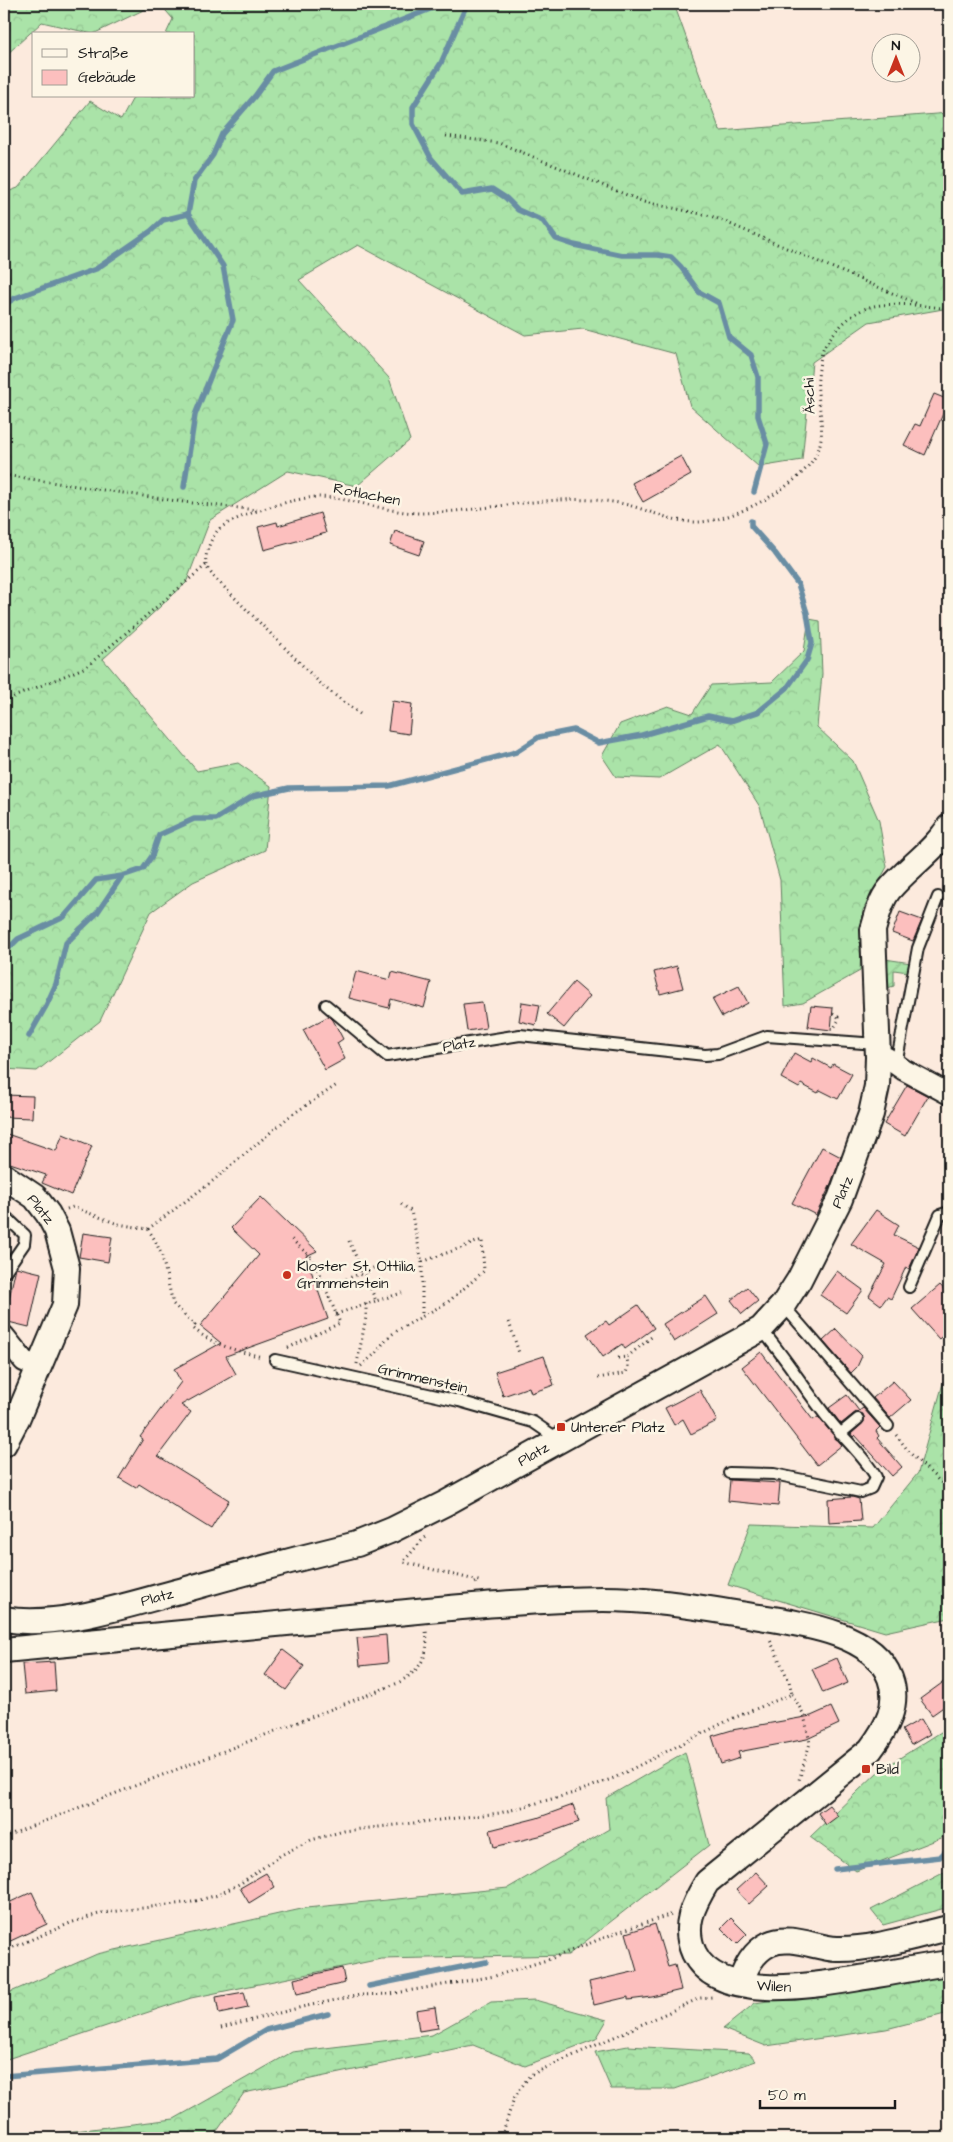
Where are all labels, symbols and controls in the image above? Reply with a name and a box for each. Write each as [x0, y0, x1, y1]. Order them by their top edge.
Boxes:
legend [32, 32, 195, 98]
north arrow [870, 32, 920, 82]
text: N [892, 36, 901, 56]
text: Straße [78, 43, 128, 64]
text: Gebäude [78, 67, 136, 88]
street label: Äschi [798, 377, 821, 415]
street label: Rotlachen [332, 478, 403, 511]
street label: Platz [441, 1031, 478, 1057]
street label: Platz [826, 1172, 859, 1212]
street label: Platz [22, 1190, 60, 1229]
place label: Kloster St. Ottilia, Grimmenstein [297, 1256, 416, 1294]
marker: Kloster St. Ottilia, Grimmenstein [281, 1269, 293, 1281]
street label: Grimmenstein [376, 1358, 470, 1399]
place label: Unterer Platz [571, 1417, 665, 1438]
marker: Unterer Platz [555, 1421, 567, 1433]
street label: Platz [514, 1437, 553, 1472]
street label: Platz [138, 1583, 176, 1612]
place label: Bild [876, 1759, 899, 1780]
marker: Bild [860, 1763, 872, 1775]
street label: Wilen [756, 1975, 792, 1998]
scale bar [760, 2077, 896, 2109]
text: 50 m [768, 2085, 806, 2106]

